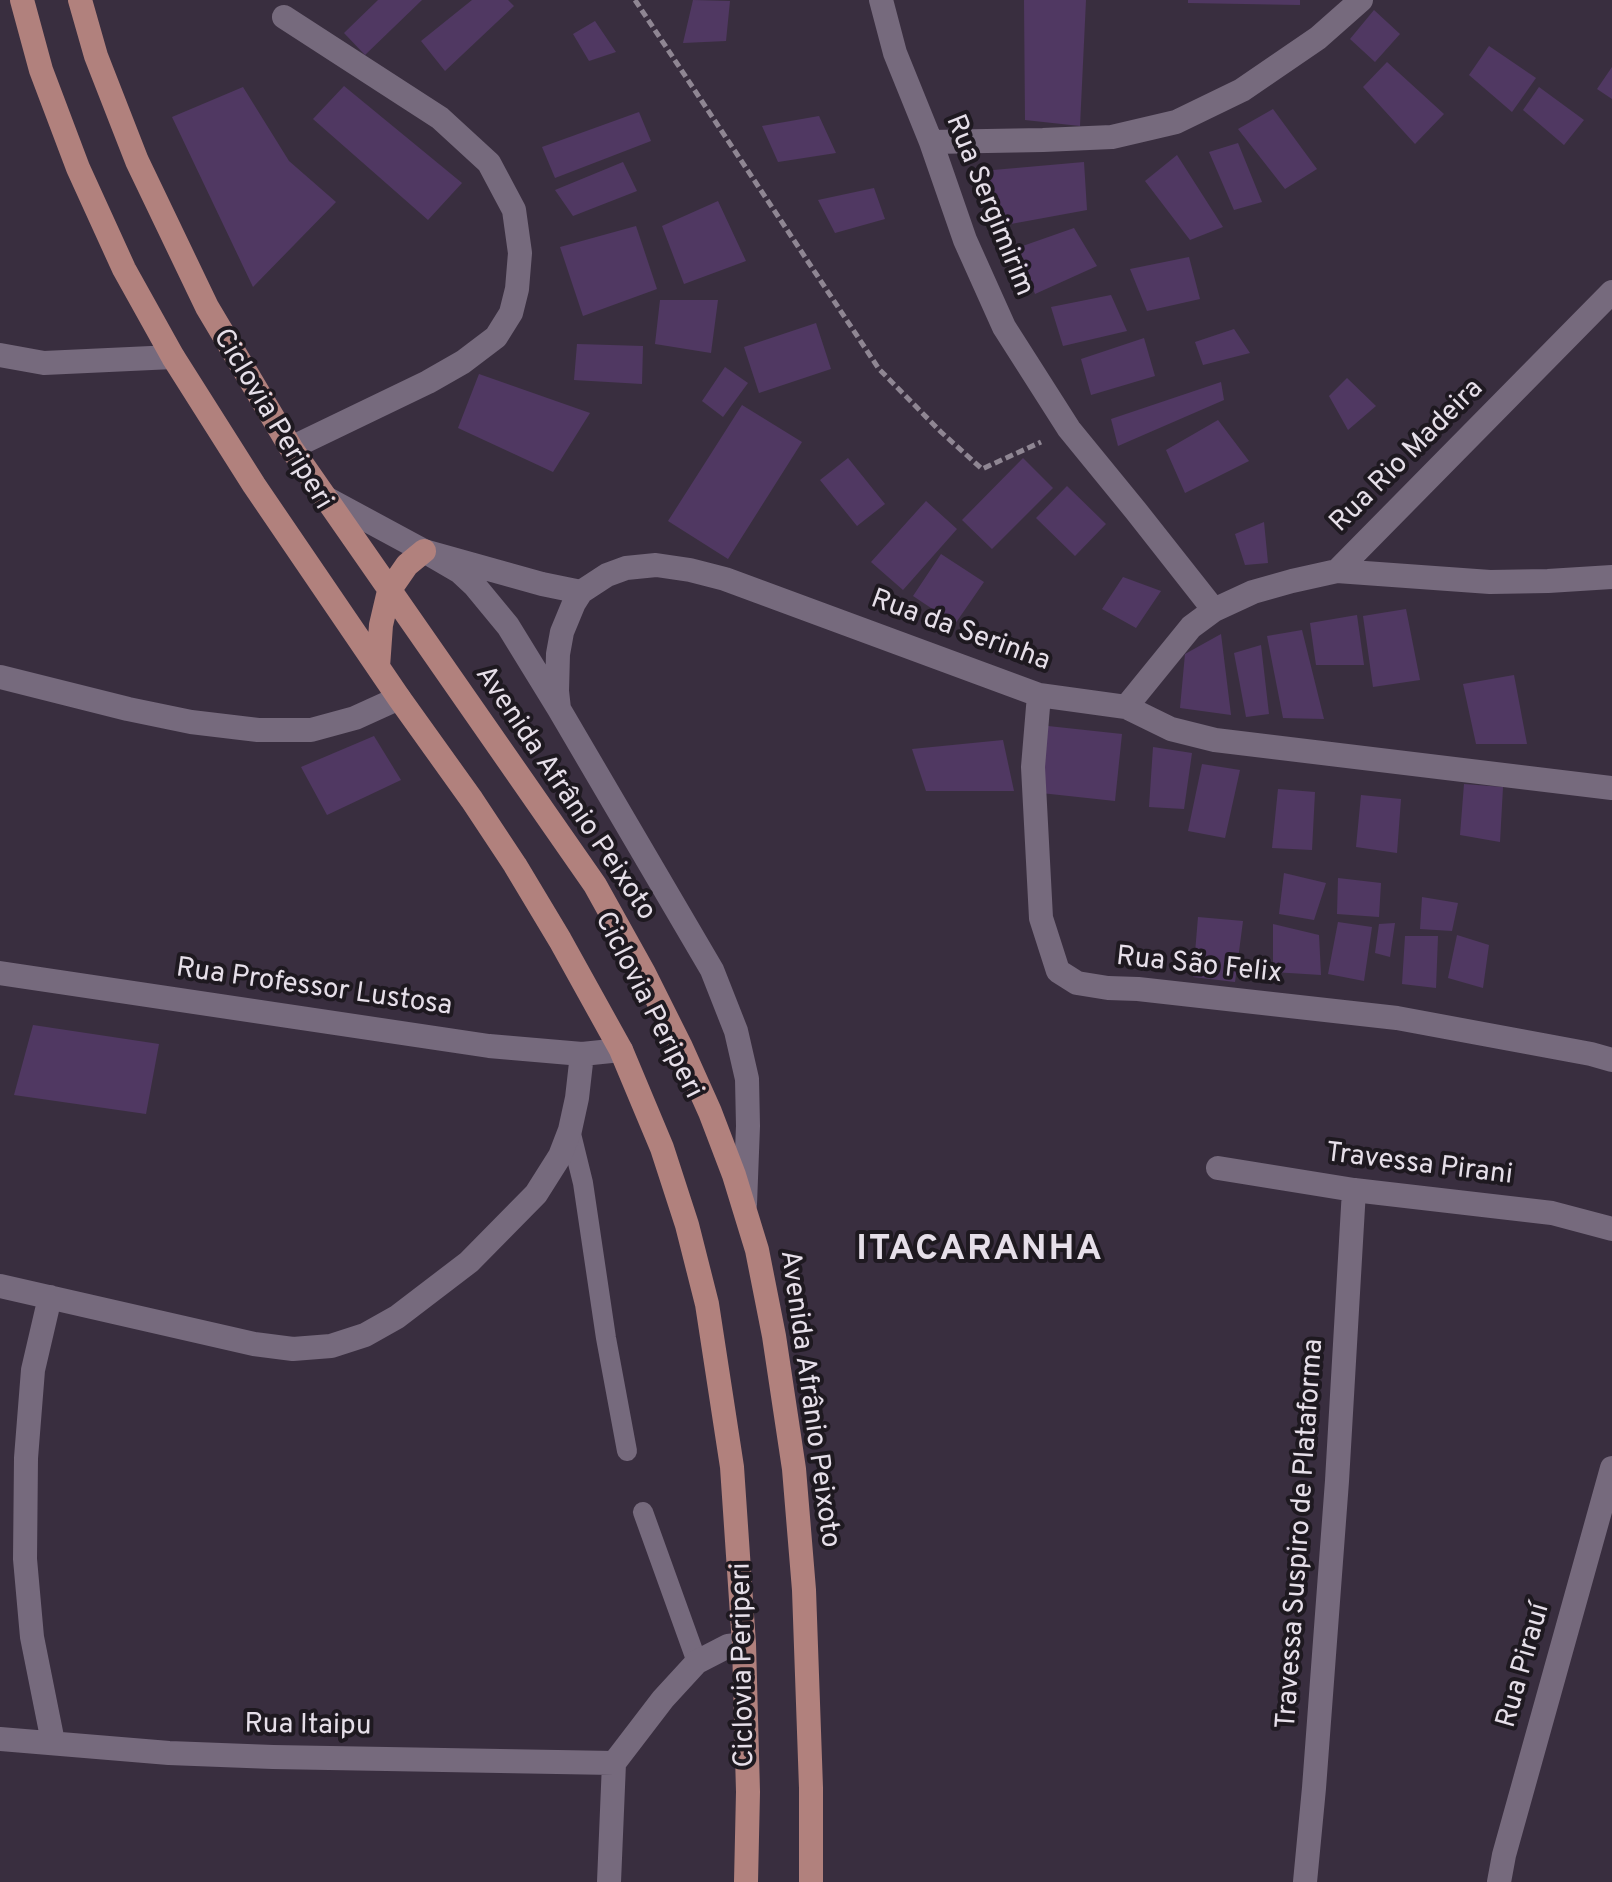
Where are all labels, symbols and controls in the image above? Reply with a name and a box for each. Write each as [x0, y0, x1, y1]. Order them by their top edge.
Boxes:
street label: Rua Sergimirim [936, 110, 1040, 302]
street label: Ciclovia Periperi [204, 323, 338, 517]
street label: Rua Rio Madeira [1324, 373, 1492, 541]
street label: Rua da Serinha [866, 584, 1054, 680]
street label: Avenida Afrânio Peixoto [466, 660, 662, 928]
street label: Ciclovia Periperi [585, 907, 709, 1105]
street label: Rua São Felix [1114, 942, 1284, 992]
street label: Rua Professor Lustosa [174, 953, 454, 1025]
street label: Travessa Pirani [1324, 1138, 1514, 1194]
district label: ITACARANHA [856, 1230, 1104, 1274]
street label: Avenida Afrânio Peixoto [770, 1248, 846, 1550]
street label: Travessa Suspiro de Plataforma [1272, 1338, 1332, 1730]
street label: Ciclovia Periperi [726, 1562, 764, 1768]
street label: Rua Pirauí [1491, 1600, 1559, 1732]
street label: Rua Itaipu [244, 1709, 372, 1745]

